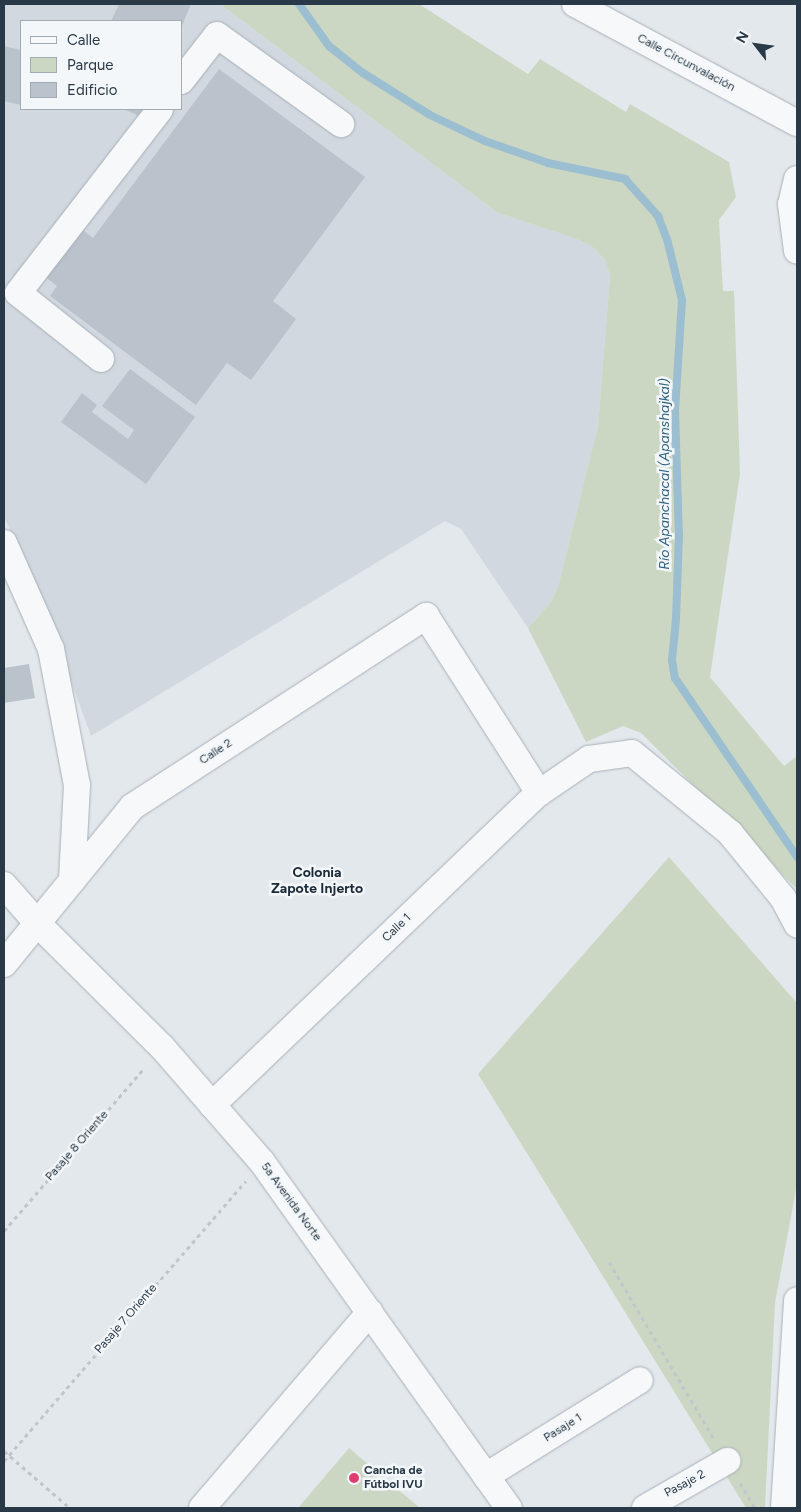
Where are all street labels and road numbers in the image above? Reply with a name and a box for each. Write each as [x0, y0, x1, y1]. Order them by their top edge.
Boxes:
street label: Calle Circunvalación [635, 31, 737, 95]
street label: Calle 2 [197, 736, 235, 768]
street label: Calle 1 [380, 911, 414, 945]
street label: Pasaje 8 Oriente [43, 1108, 111, 1184]
street label: 5a Avenida Norte [258, 1160, 324, 1244]
street label: Pasaje 7 Oriente [92, 1281, 160, 1357]
street label: Pasaje 1 [541, 1411, 585, 1445]
street label: Pasaje 2 [662, 1467, 708, 1501]

